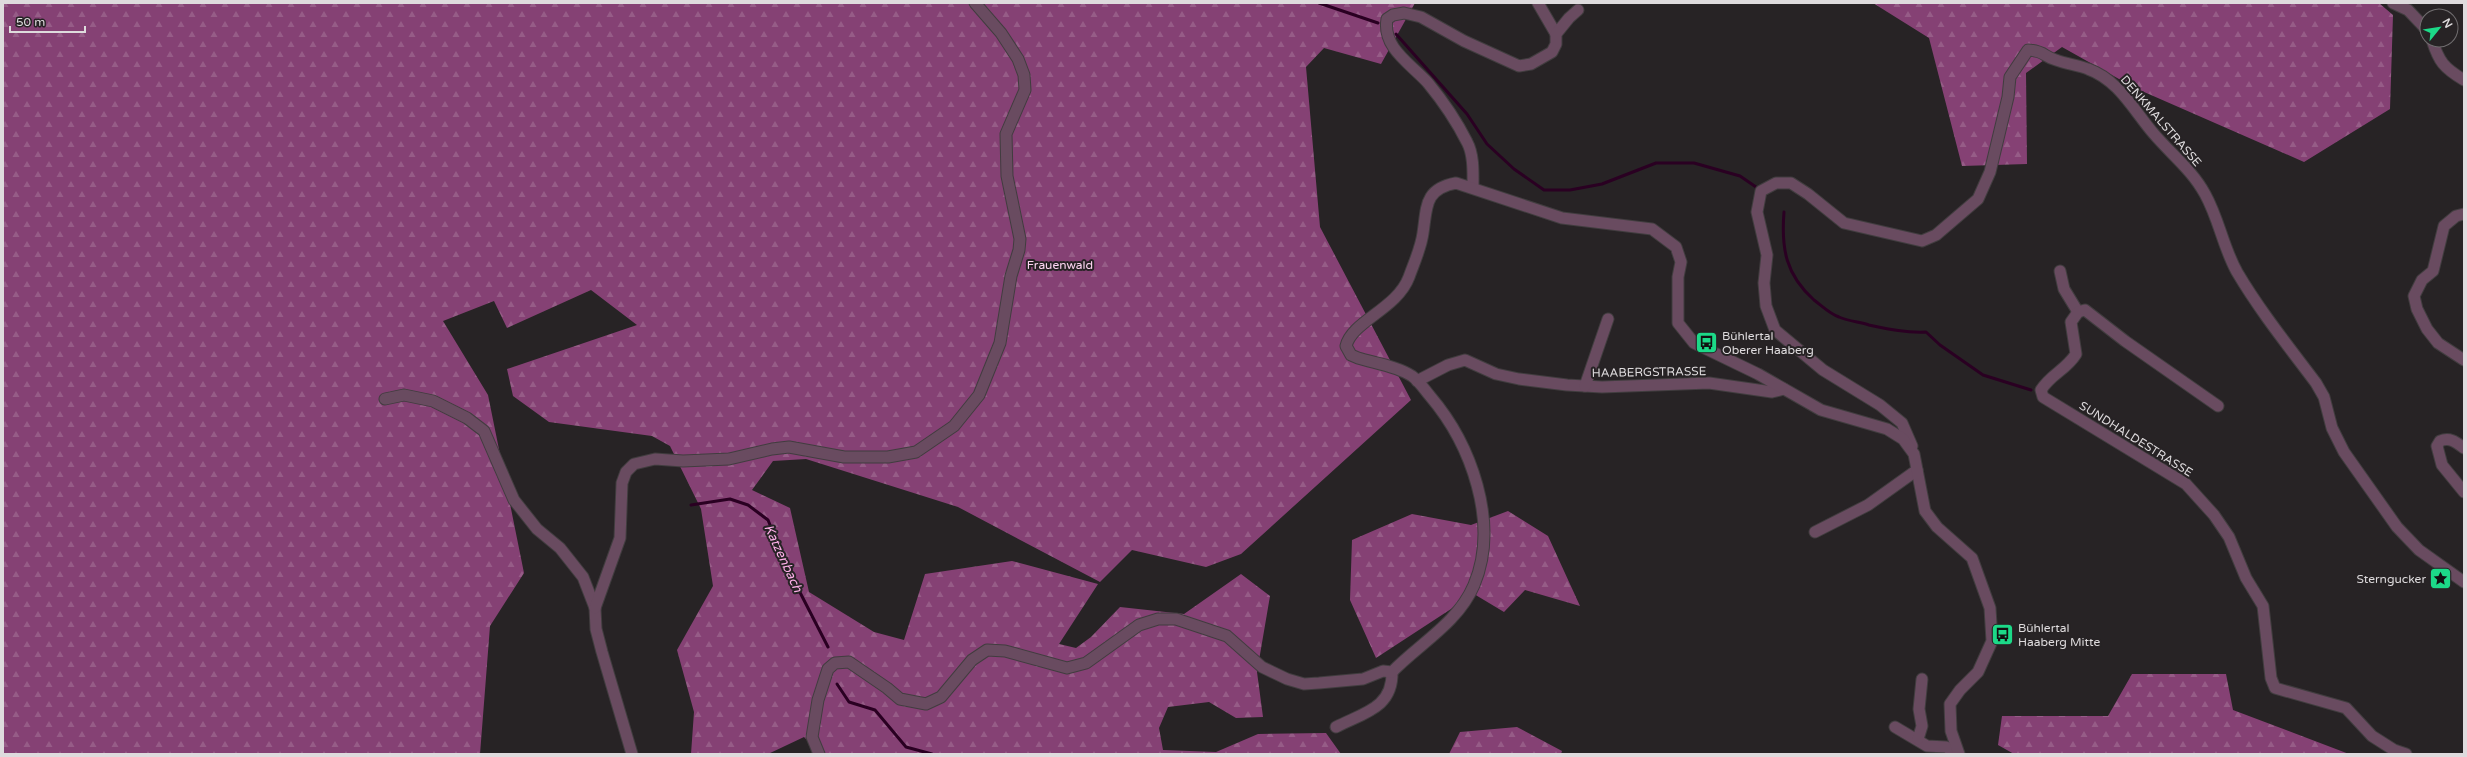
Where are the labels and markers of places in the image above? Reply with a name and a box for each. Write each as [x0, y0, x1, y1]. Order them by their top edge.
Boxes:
place label: Bühlertal Oberer Haaberg [1722, 329, 1814, 357]
bus stop icon: Bühlertal Oberer Haaberg [1693, 330, 1719, 356]
place icon: Sterngucker [2428, 566, 2454, 592]
place label: Sterngucker [2357, 572, 2426, 586]
place label: Bühlertal Haaberg Mitte [2018, 621, 2101, 649]
bus stop icon: Bühlertal Haaberg Mitte [1990, 622, 2016, 648]

